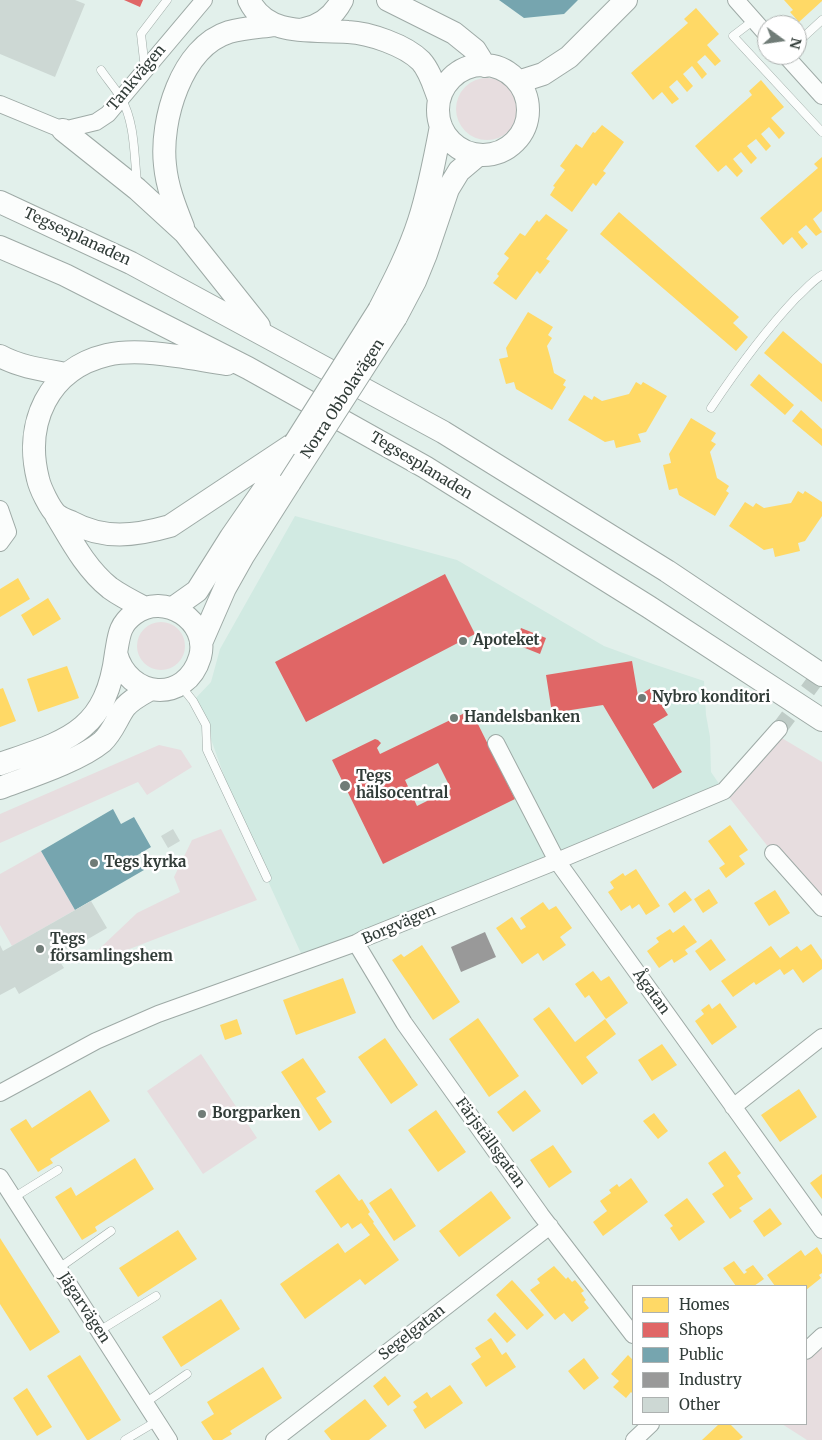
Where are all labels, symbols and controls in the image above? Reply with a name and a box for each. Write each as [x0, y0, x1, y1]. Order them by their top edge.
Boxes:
north arrow [757, 15, 807, 65]
text: N [786, 36, 806, 51]
street label: Tankvägen [104, 41, 170, 115]
street label: Tegsesplanaden [21, 204, 133, 270]
street label: Norra Obbolavägen [298, 336, 388, 462]
street label: Tegsesplanaden [367, 428, 475, 504]
place label: Apoteket [473, 632, 540, 650]
marker: Apoteket [457, 635, 469, 647]
place label: Nybro konditori [652, 689, 770, 707]
marker: Nybro konditori [636, 692, 648, 704]
place label: Handelsbanken [464, 709, 580, 727]
marker: Handelsbanken [448, 712, 460, 724]
place label: Tegs hälsocentral [356, 768, 448, 803]
marker: Tegs hälsocentral [338, 779, 352, 793]
place label: Tegs kyrka [104, 854, 186, 872]
marker: Tegs kyrka [88, 857, 100, 869]
street label: Borgvägen [360, 901, 438, 949]
place label: Tegs församlingshem [50, 931, 173, 966]
marker: Tegs församlingshem [34, 943, 46, 955]
street label: Ågatan [629, 966, 673, 1018]
street label: Färjställsgatan [451, 1094, 529, 1192]
place label: Borgparken [212, 1105, 300, 1123]
marker: Borgparken [196, 1108, 208, 1120]
street label: Jägarvägen [54, 1269, 114, 1347]
legend [632, 1285, 807, 1425]
text: Homes [679, 1295, 730, 1314]
street label: Segelgatan [375, 1302, 449, 1364]
text: Shops [679, 1320, 723, 1339]
text: Public [679, 1345, 724, 1364]
text: Industry [679, 1370, 742, 1389]
text: Other [679, 1395, 720, 1414]

